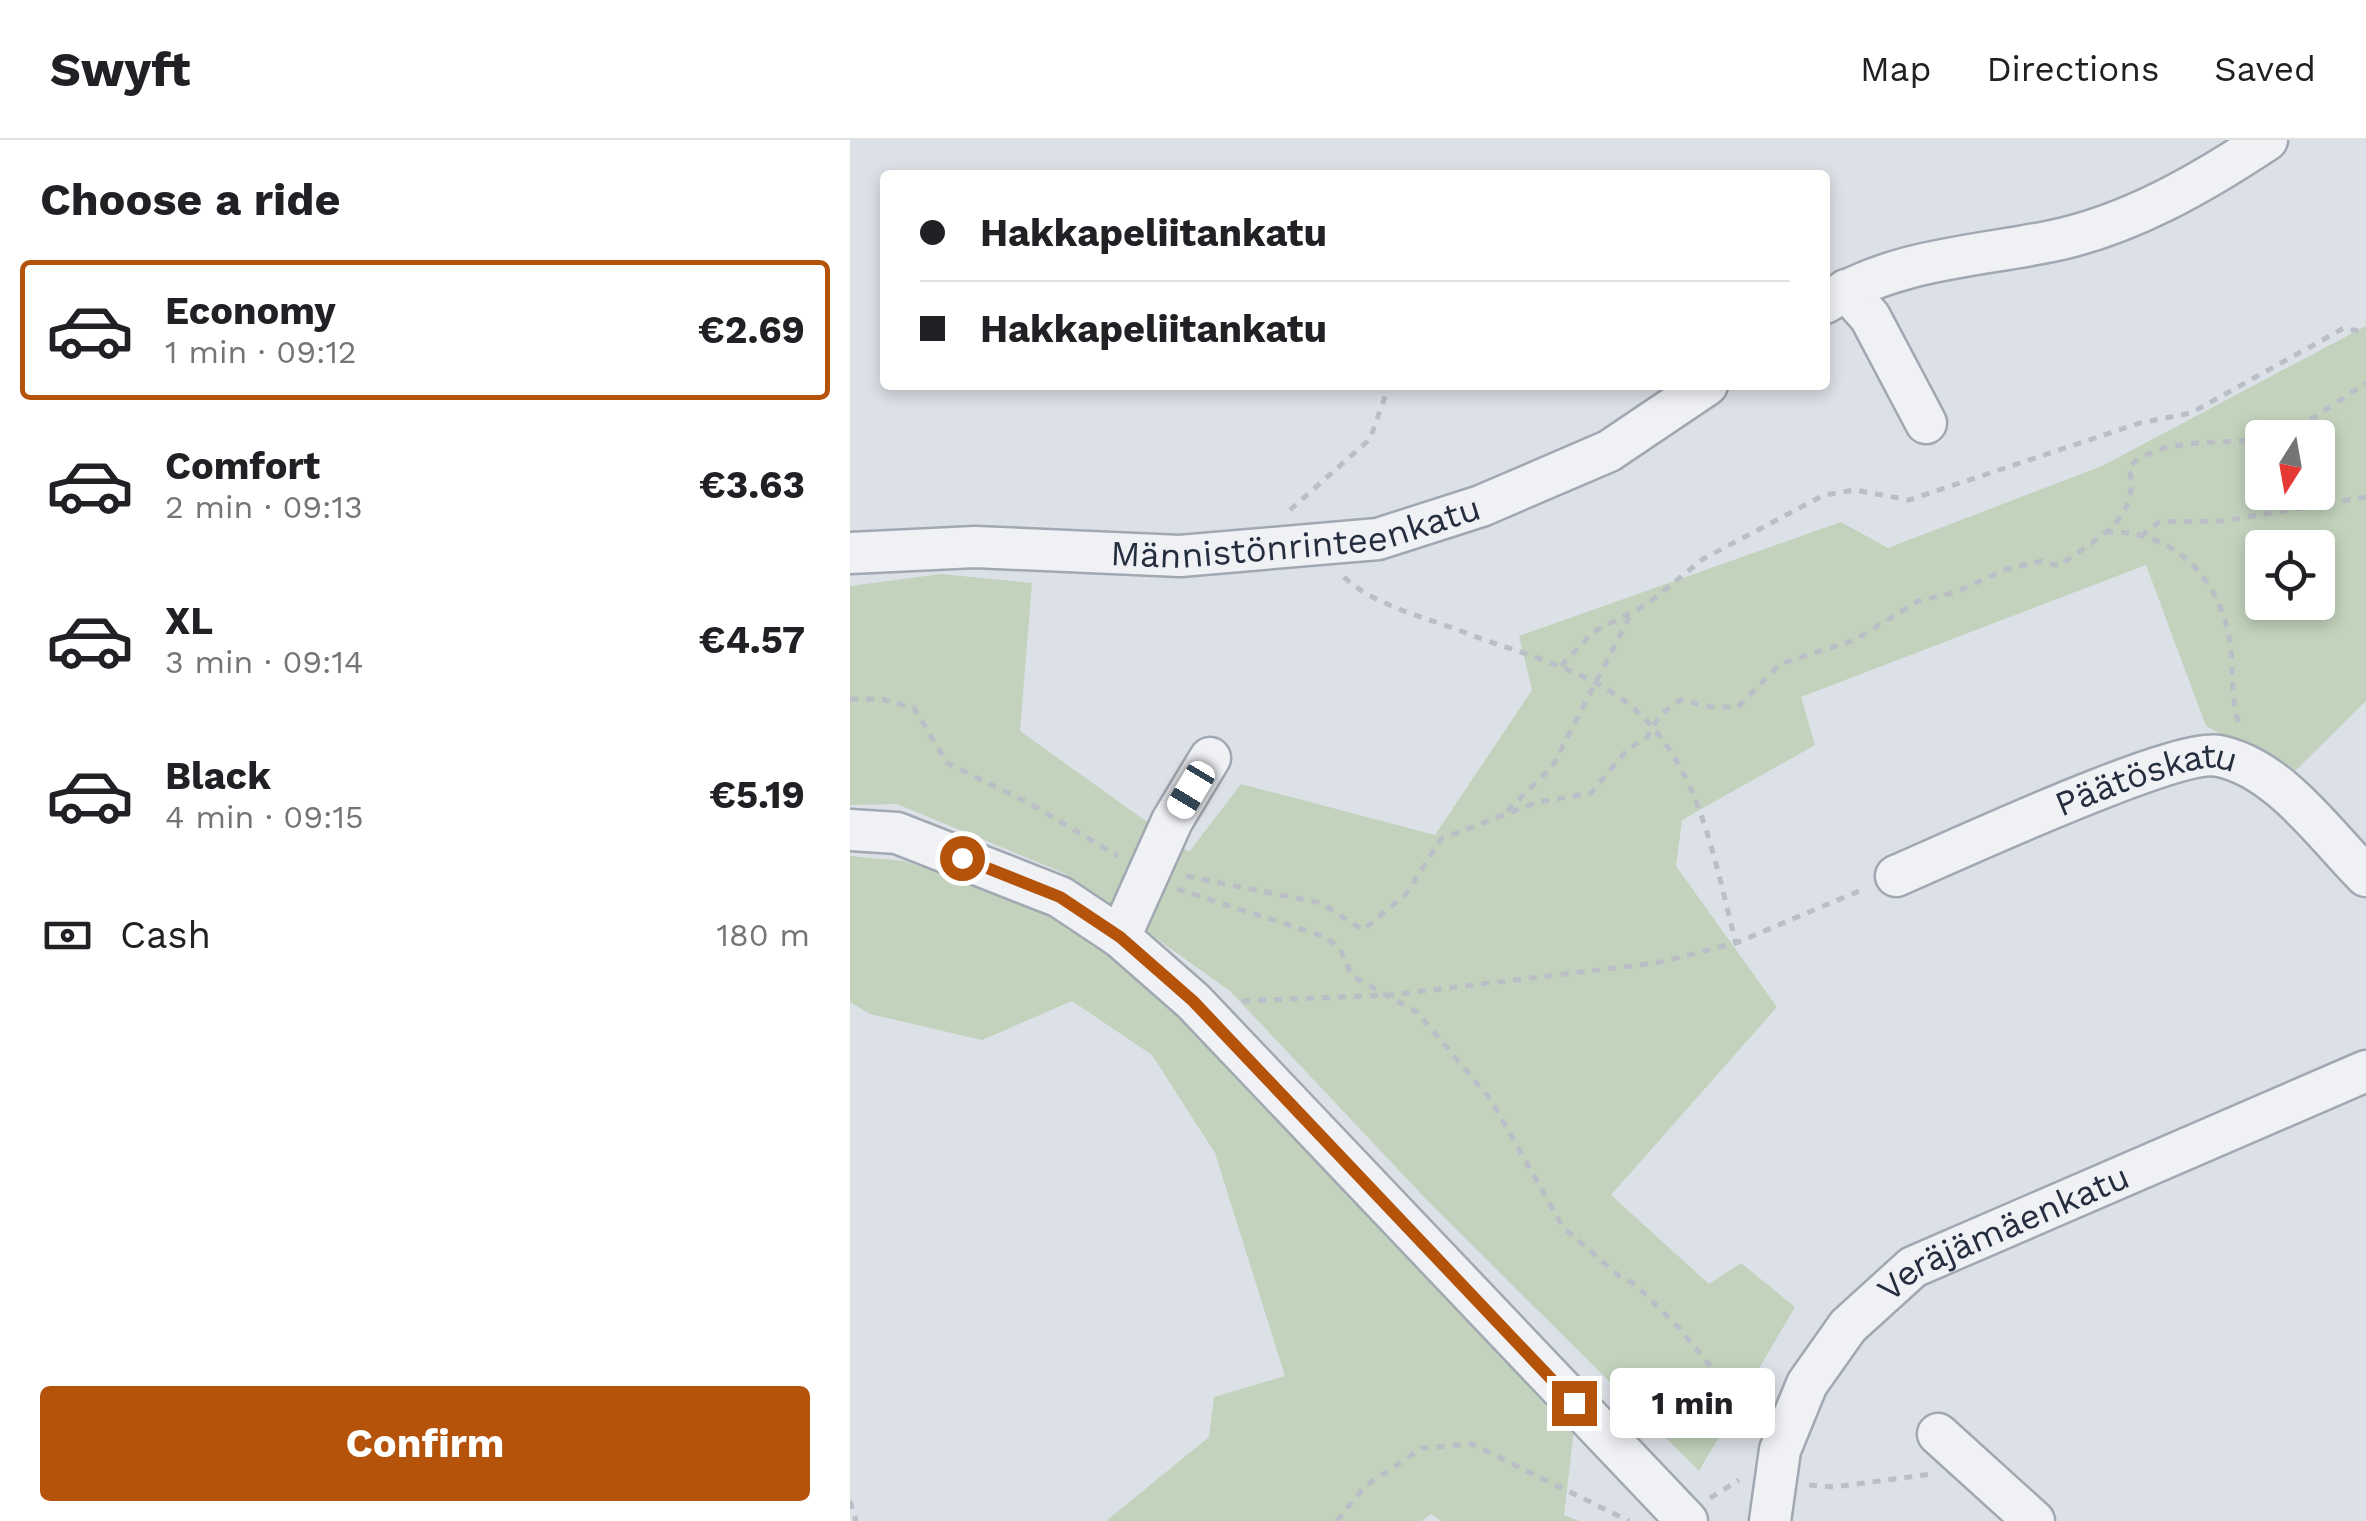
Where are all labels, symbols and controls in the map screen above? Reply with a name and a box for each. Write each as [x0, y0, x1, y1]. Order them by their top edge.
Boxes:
text: Swyft [50, 41, 190, 98]
text: Map [1860, 48, 1931, 90]
text: Directions [1986, 48, 2159, 90]
text: Saved [2214, 48, 2316, 90]
text: Choose a ride [40, 173, 340, 226]
text: Hakkapeliitankatu [980, 211, 1327, 255]
icon: car [45, 285, 135, 375]
text: Economy [165, 289, 336, 333]
text: Hakkapeliitankatu [980, 307, 1327, 351]
text: €2.69 [698, 308, 805, 352]
text: 1 min · 09:12 [165, 333, 357, 371]
north arrow [2245, 420, 2335, 510]
map controls [2245, 420, 2335, 620]
icon: car [45, 440, 135, 530]
text: Comfort [165, 444, 320, 488]
text: €3.63 [699, 463, 805, 507]
street label: Männistönrinteenkatu [1109, 487, 1486, 577]
text: 2 min · 09:13 [165, 488, 363, 526]
button: locate [2245, 530, 2335, 620]
icon: car [45, 595, 135, 685]
text: XL [165, 599, 213, 643]
text: €4.57 [699, 618, 805, 662]
text: 3 min · 09:14 [165, 643, 364, 681]
street label: Päätöskatu [2049, 734, 2243, 825]
icon: car [45, 750, 135, 840]
text: Black [165, 754, 271, 798]
car [1163, 757, 1219, 823]
text: €5.19 [709, 773, 805, 817]
text: 4 min · 09:15 [165, 798, 364, 836]
route start [940, 836, 985, 881]
icon: cash [40, 908, 95, 963]
text: Cash [120, 913, 211, 957]
text: 180 m [716, 916, 810, 954]
street label: Veräjämäenkatu [1869, 1155, 2135, 1310]
callout: 1 min [1609, 1368, 1774, 1438]
route end [1552, 1381, 1597, 1426]
text: 1 min [1651, 1384, 1734, 1422]
button: Confirm [40, 1386, 810, 1501]

